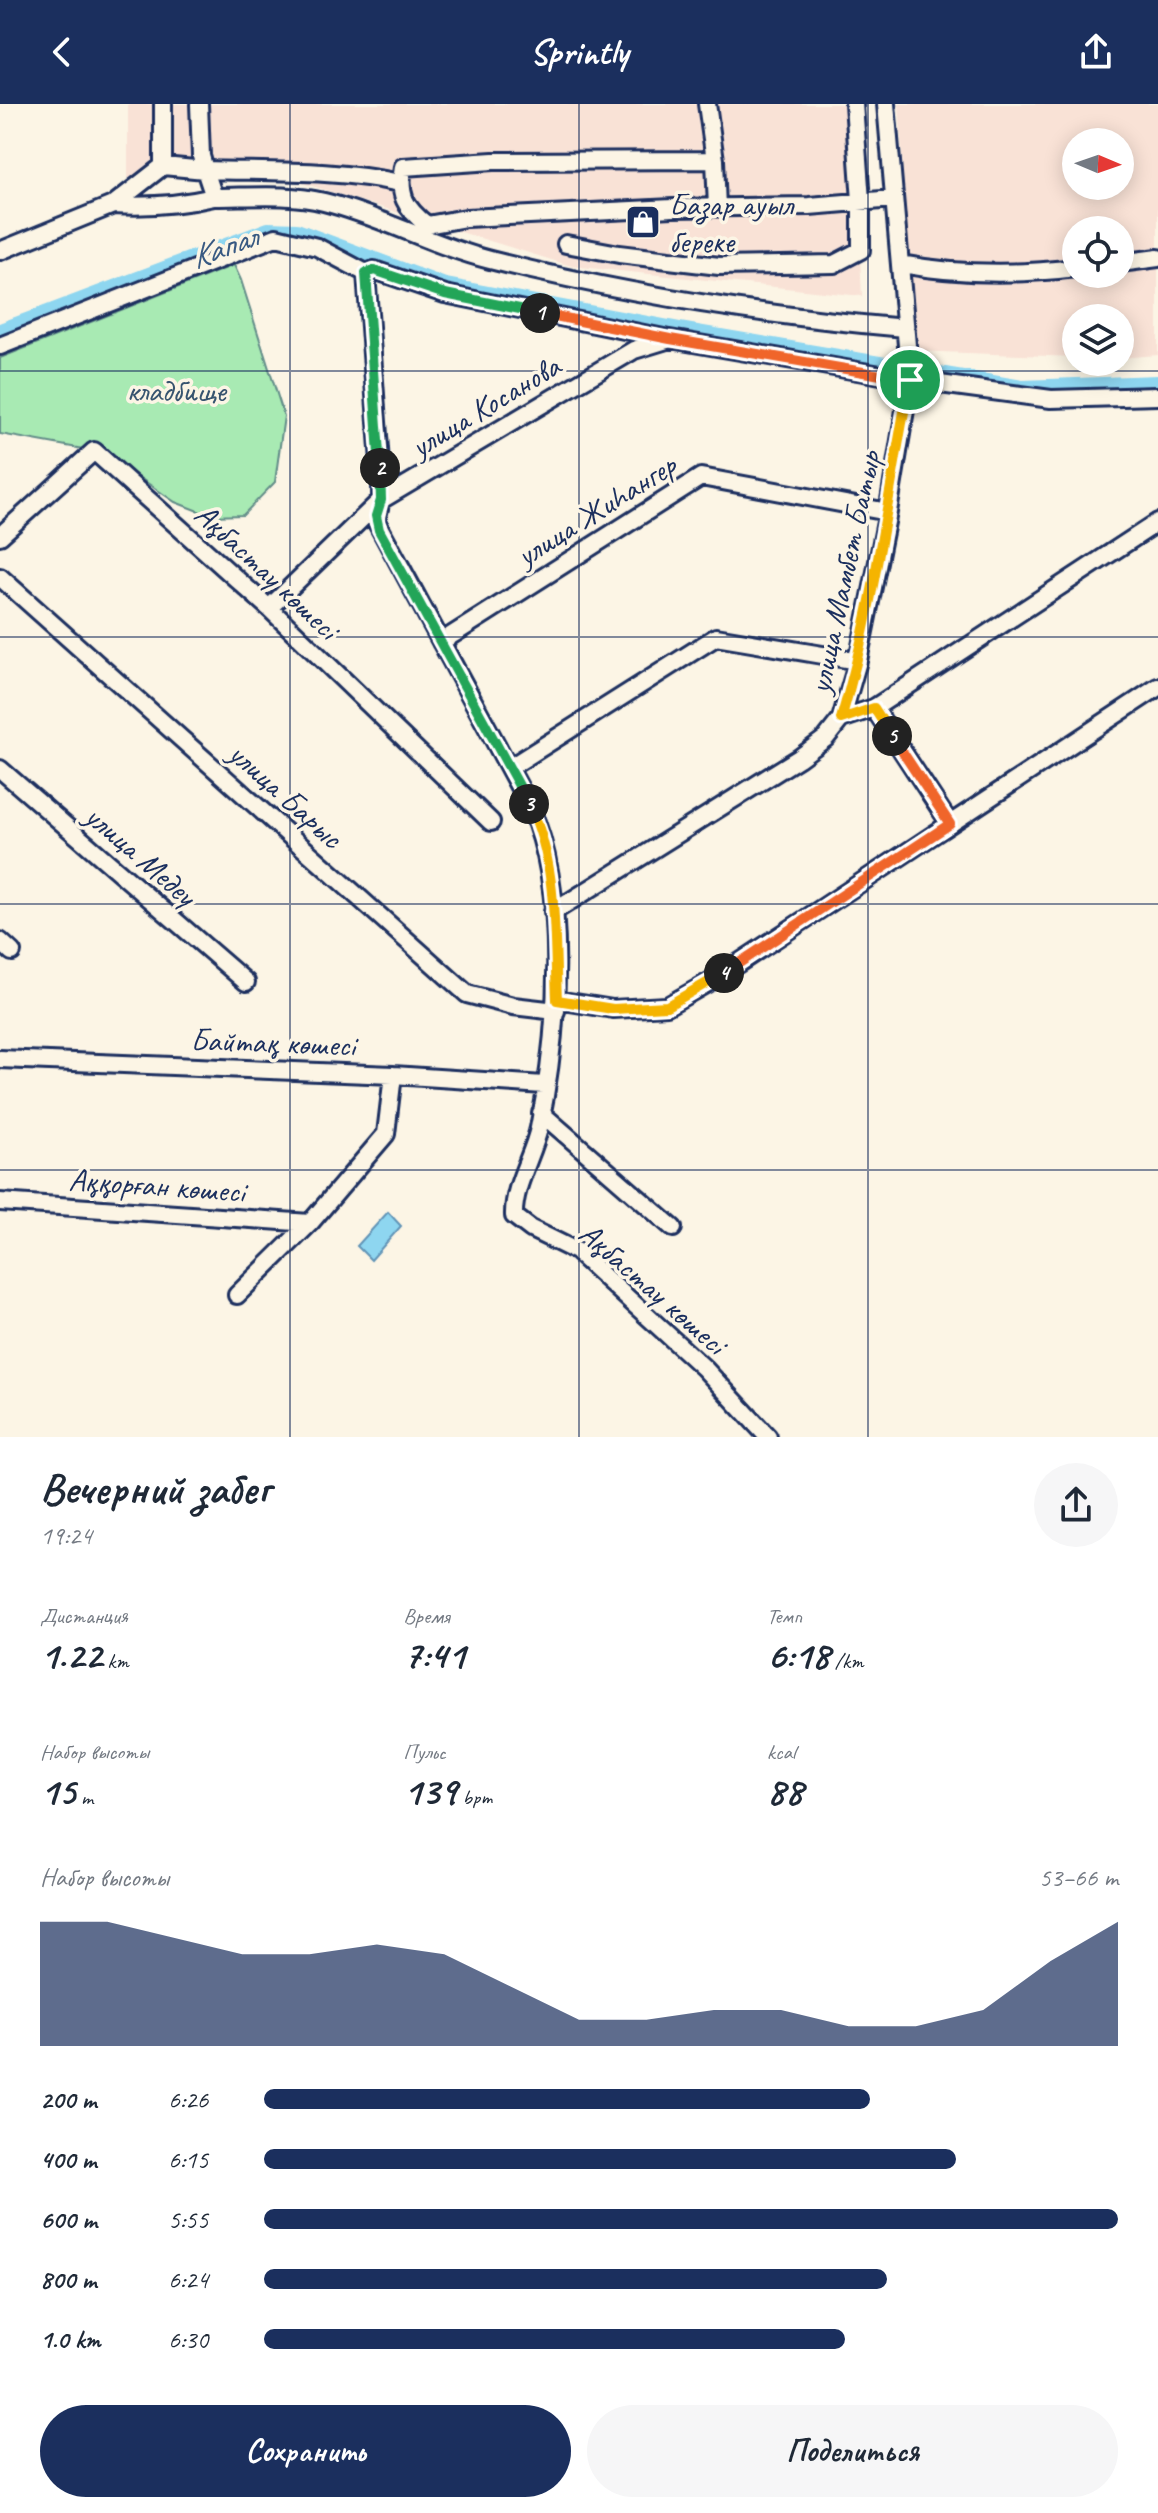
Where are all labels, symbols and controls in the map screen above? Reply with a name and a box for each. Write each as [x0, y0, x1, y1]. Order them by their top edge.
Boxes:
text: Sprintly [530, 29, 628, 75]
icon: back [40, 30, 84, 74]
icon: share [1074, 30, 1118, 74]
north arrow [1062, 128, 1134, 200]
map controls [1062, 128, 1134, 376]
place label: Базар ауыл береке [669, 184, 796, 262]
shop icon: Базар ауыл береке [624, 203, 662, 241]
water label: Капал [184, 213, 267, 278]
button: locate [1062, 216, 1134, 288]
pin: 1 [520, 293, 560, 333]
text: 1 [535, 299, 545, 327]
button: layers [1062, 304, 1134, 376]
street label: улица Косанова [401, 345, 569, 468]
pin [876, 346, 944, 414]
icon: arrive [888, 358, 932, 402]
park label: кладбище [126, 370, 228, 411]
street label: улица Жиhангер [507, 444, 685, 577]
street label: улица Мамбет Батыр [798, 445, 891, 699]
pin: 2 [360, 448, 400, 488]
text: 2 [375, 454, 385, 482]
street label: Ақбастау көшесі [186, 494, 350, 651]
pin: 5 [872, 716, 912, 756]
text: 5 [887, 722, 897, 750]
street label: улица Барыс [218, 732, 353, 858]
pin: 3 [509, 784, 549, 824]
text: 3 [524, 790, 534, 818]
street label: улица Медеу [75, 794, 207, 917]
pin: 4 [704, 953, 744, 993]
text: 4 [719, 959, 729, 987]
street label: Байтақ көшесі [190, 1019, 360, 1066]
street label: Аққорған көшесі [68, 1159, 250, 1212]
street label: Ақбастау көшесі [570, 1213, 738, 1366]
text: Вечерний забег [40, 1461, 270, 1516]
button: share [1034, 1463, 1118, 1547]
text: 19:24 [40, 1519, 92, 1552]
text: Дистанция [40, 1602, 128, 1630]
text: Время [403, 1602, 450, 1630]
text: Темп [767, 1602, 802, 1630]
text: 1.22 [40, 1630, 102, 1680]
text: 7:41 [403, 1630, 465, 1680]
text: 6:18 [767, 1630, 829, 1680]
text: km [102, 1647, 129, 1675]
text: /km [829, 1647, 864, 1675]
text: Набор высоты [40, 1738, 149, 1766]
text: Пульс [403, 1738, 446, 1766]
text: kcal [767, 1738, 796, 1766]
text: 15 [40, 1766, 75, 1816]
text: 139 [403, 1766, 457, 1816]
text: 88 [767, 1766, 803, 1816]
text: m [75, 1783, 93, 1811]
text: bpm [457, 1783, 492, 1811]
text: Набор высоты [40, 1861, 169, 1894]
text: 53–66 m [1039, 1861, 1118, 1894]
text: 200 m [40, 2083, 96, 2116]
text: 6:26 [168, 2083, 208, 2116]
text: 400 m [40, 2143, 96, 2176]
text: 6:15 [168, 2143, 208, 2176]
text: 600 m [40, 2203, 97, 2236]
text: 5:55 [168, 2203, 208, 2236]
text: 800 m [40, 2263, 96, 2296]
text: 6:24 [168, 2263, 208, 2296]
text: 1.0 km [40, 2323, 100, 2356]
text: 6:30 [168, 2323, 208, 2356]
button: Сохранить [40, 2405, 571, 2497]
button: Поделиться [587, 2405, 1118, 2497]

